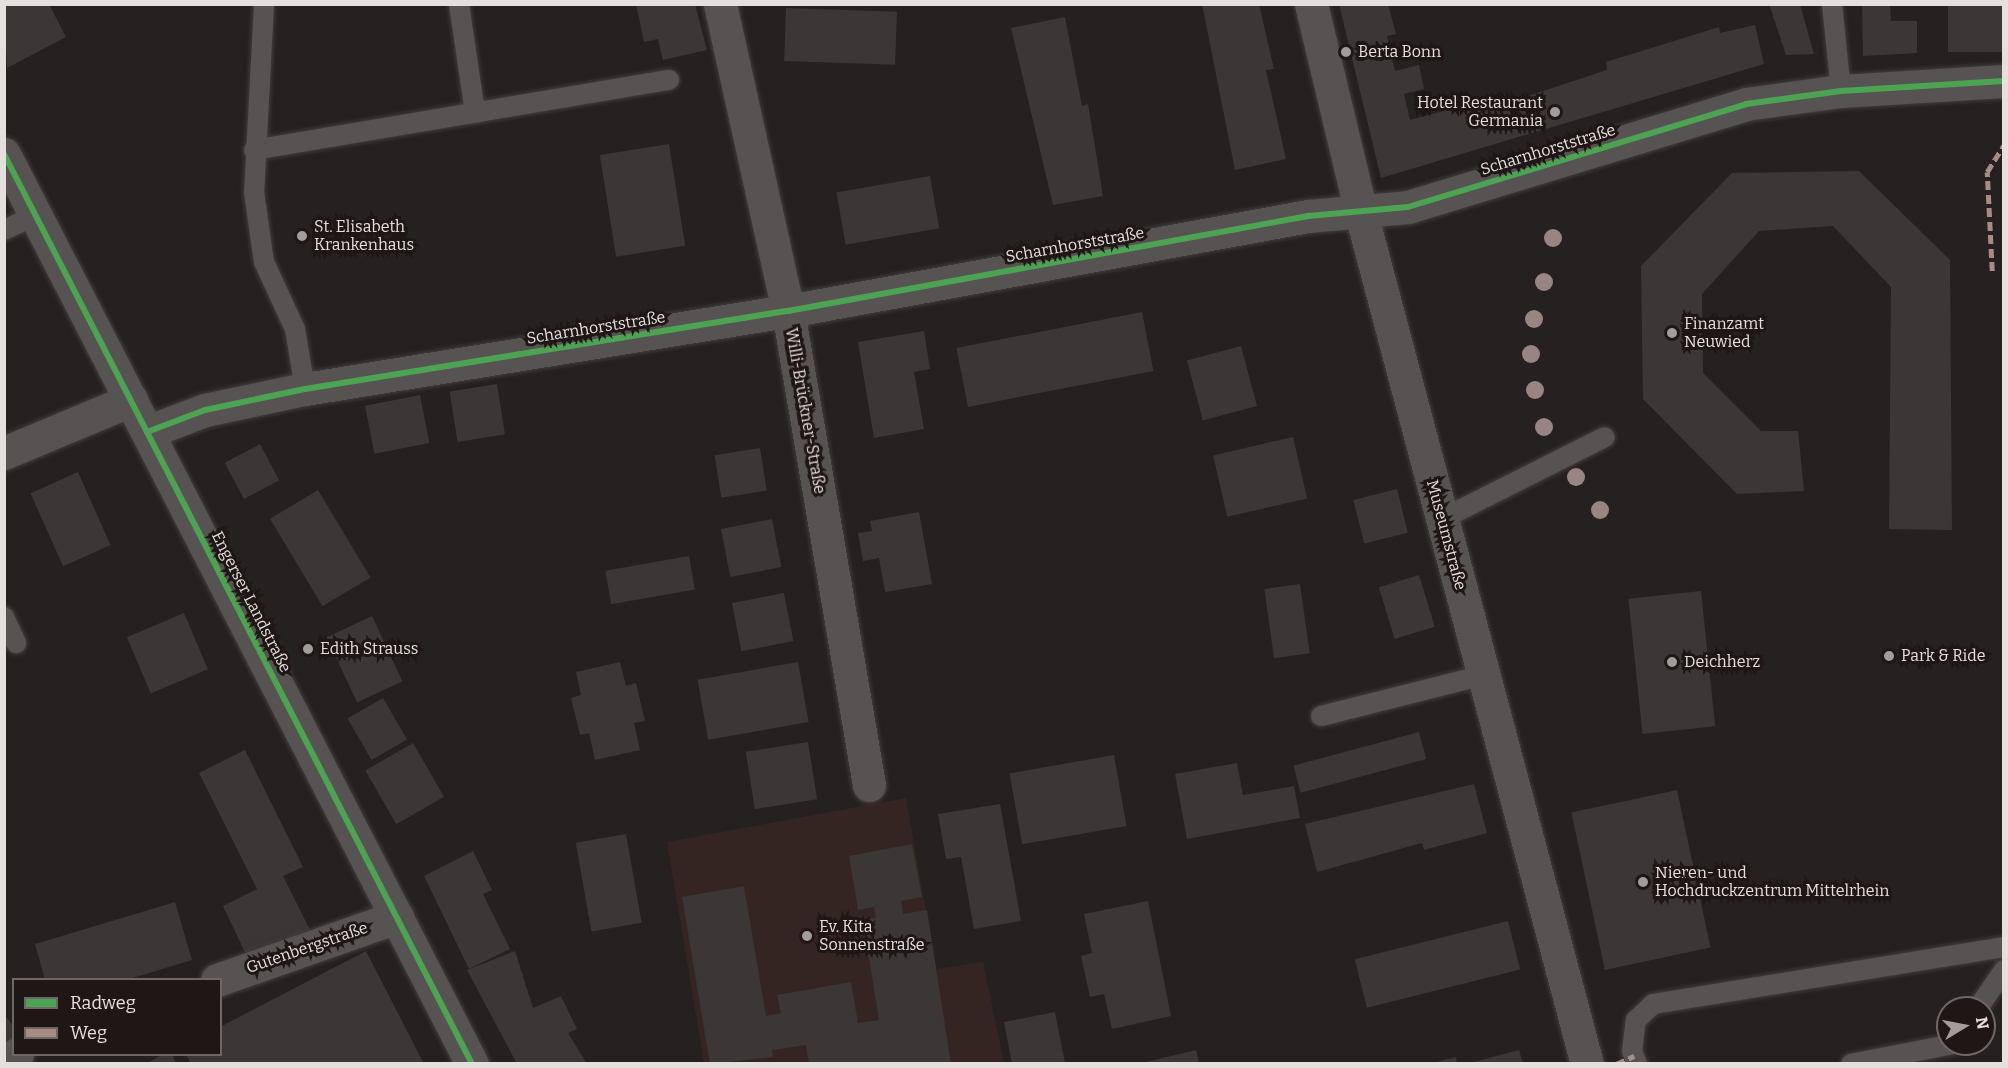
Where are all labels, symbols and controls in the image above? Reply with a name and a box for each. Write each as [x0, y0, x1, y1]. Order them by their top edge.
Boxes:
place label: Berta Bonn [1358, 42, 1441, 62]
marker: Berta Bonn [1339, 45, 1353, 59]
place label: Hotel Restaurant Germania [1417, 93, 1543, 131]
marker: Hotel Restaurant Germania [1548, 105, 1562, 119]
street label: Scharnhorststraße [1478, 120, 1618, 180]
place label: St. Elisabeth Krankenhaus [314, 217, 414, 255]
street label: Scharnhorststraße [1004, 223, 1146, 267]
marker: St. Elisabeth Krankenhaus [295, 229, 309, 243]
street label: Scharnhorststraße [525, 308, 667, 348]
place label: Finanzamt Neuwied [1684, 314, 1764, 352]
marker: Finanzamt Neuwied [1665, 326, 1679, 340]
street label: Willi-Brückner-Straße [781, 327, 829, 495]
street label: Museumstraße [1422, 478, 1470, 592]
street label: Engerser Landstraße [207, 528, 295, 676]
place label: Edith Strauss [320, 639, 418, 659]
marker: Edith Strauss [301, 642, 315, 656]
place label: Park & Ride [1901, 646, 1986, 666]
marker: Park & Ride [1882, 649, 1896, 663]
place label: Deichherz [1684, 652, 1760, 672]
marker: Deichherz [1665, 655, 1679, 669]
place label: Nieren- und Hochdruckzentrum Mittelrhein [1655, 863, 1889, 901]
marker: Nieren- und Hochdruckzentrum Mittelrhein [1636, 875, 1650, 889]
place label: Ev. Kita Sonnenstraße [819, 917, 924, 955]
street label: Gutenbergstraße [244, 918, 370, 978]
marker: Ev. Kita Sonnenstraße [800, 929, 814, 943]
legend [12, 978, 222, 1056]
text: Radweg [70, 992, 136, 1014]
north arrow [1936, 996, 1996, 1056]
text: N [1972, 1015, 1993, 1031]
text: Weg [70, 1022, 107, 1044]

